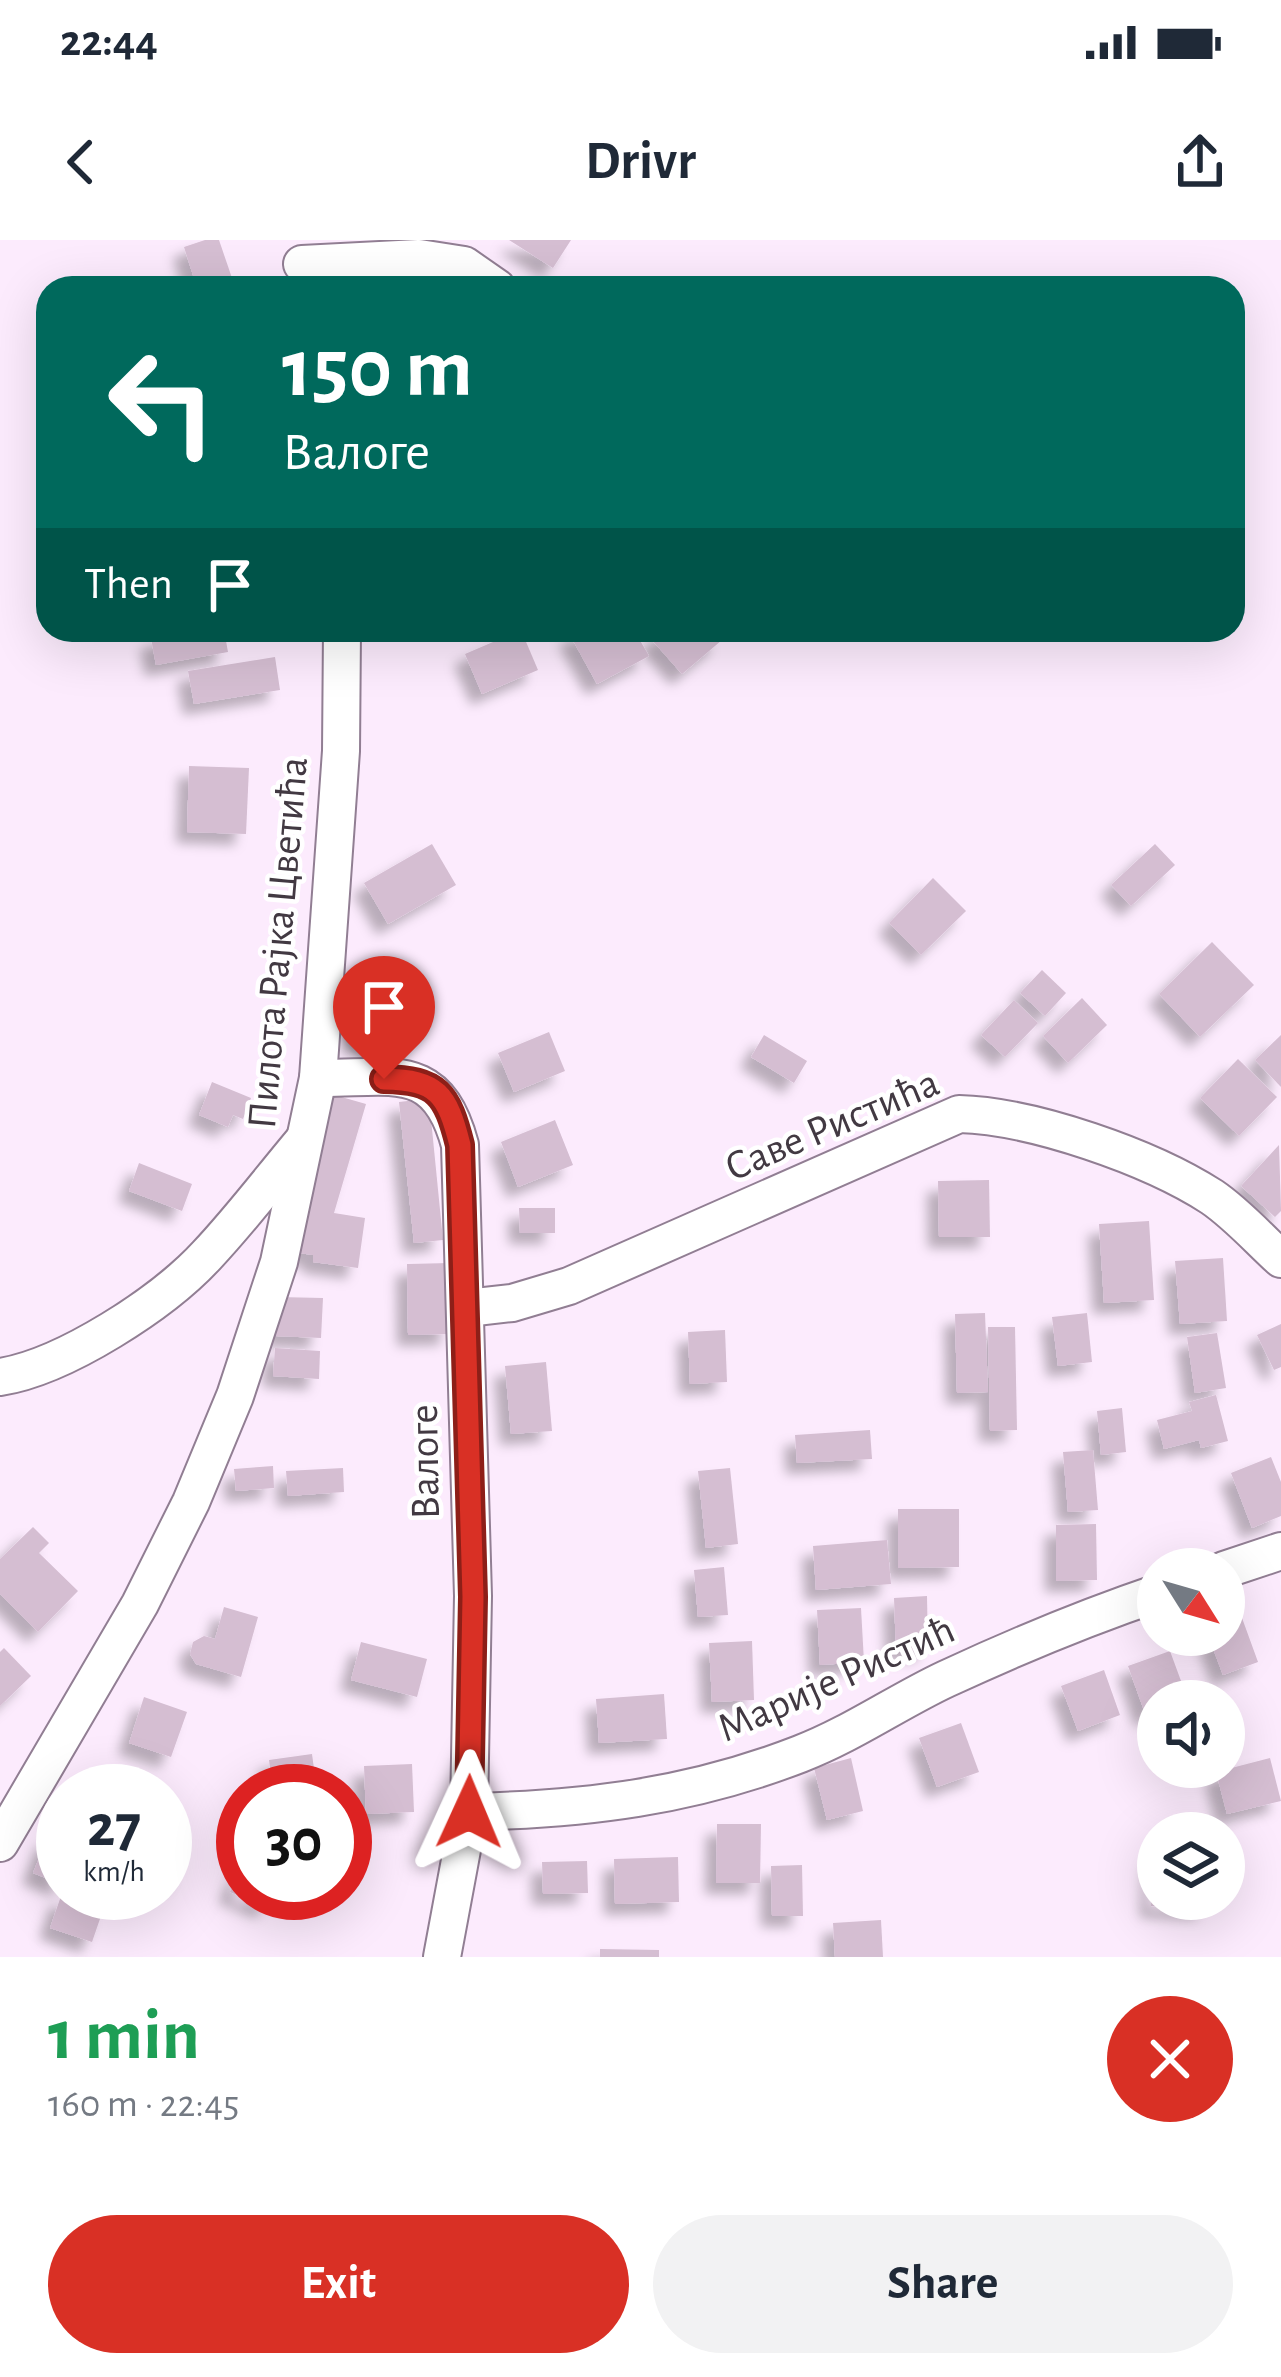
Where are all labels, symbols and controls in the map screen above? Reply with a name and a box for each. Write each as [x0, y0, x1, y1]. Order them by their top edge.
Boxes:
text: 22:44 [60, 19, 158, 64]
icon: back [48, 129, 114, 195]
icon: share [1167, 129, 1233, 195]
text: Drivr [585, 135, 696, 189]
icon: left [84, 324, 240, 480]
text: 150 m [282, 328, 473, 412]
text: Валоге [282, 426, 430, 480]
icon: arrive [197, 552, 263, 618]
text: Then [84, 562, 173, 607]
street label: Пилота Рајка Цветића [241, 755, 315, 1131]
pin [333, 956, 435, 1079]
icon: arrive [351, 974, 417, 1040]
street label: Саве Ристића [719, 1061, 945, 1189]
street label: Валоге [403, 1404, 447, 1520]
north arrow [1137, 1548, 1245, 1656]
map controls [1137, 1548, 1245, 1920]
street label: Марије Ристић [711, 1608, 961, 1750]
button: sound [1137, 1680, 1245, 1788]
position arrow [406, 1749, 532, 1875]
speed limit sign: 30 [216, 1764, 372, 1920]
text: 27 [87, 1797, 141, 1857]
button: layers [1137, 1812, 1245, 1920]
text: km/h [83, 1857, 145, 1887]
button: close [1107, 1996, 1233, 2122]
text: 1 min [48, 2000, 200, 2072]
text: 160 m · 22:45 [48, 2085, 239, 2124]
button: Exit [48, 2215, 629, 2353]
button: Share [653, 2215, 1233, 2353]

